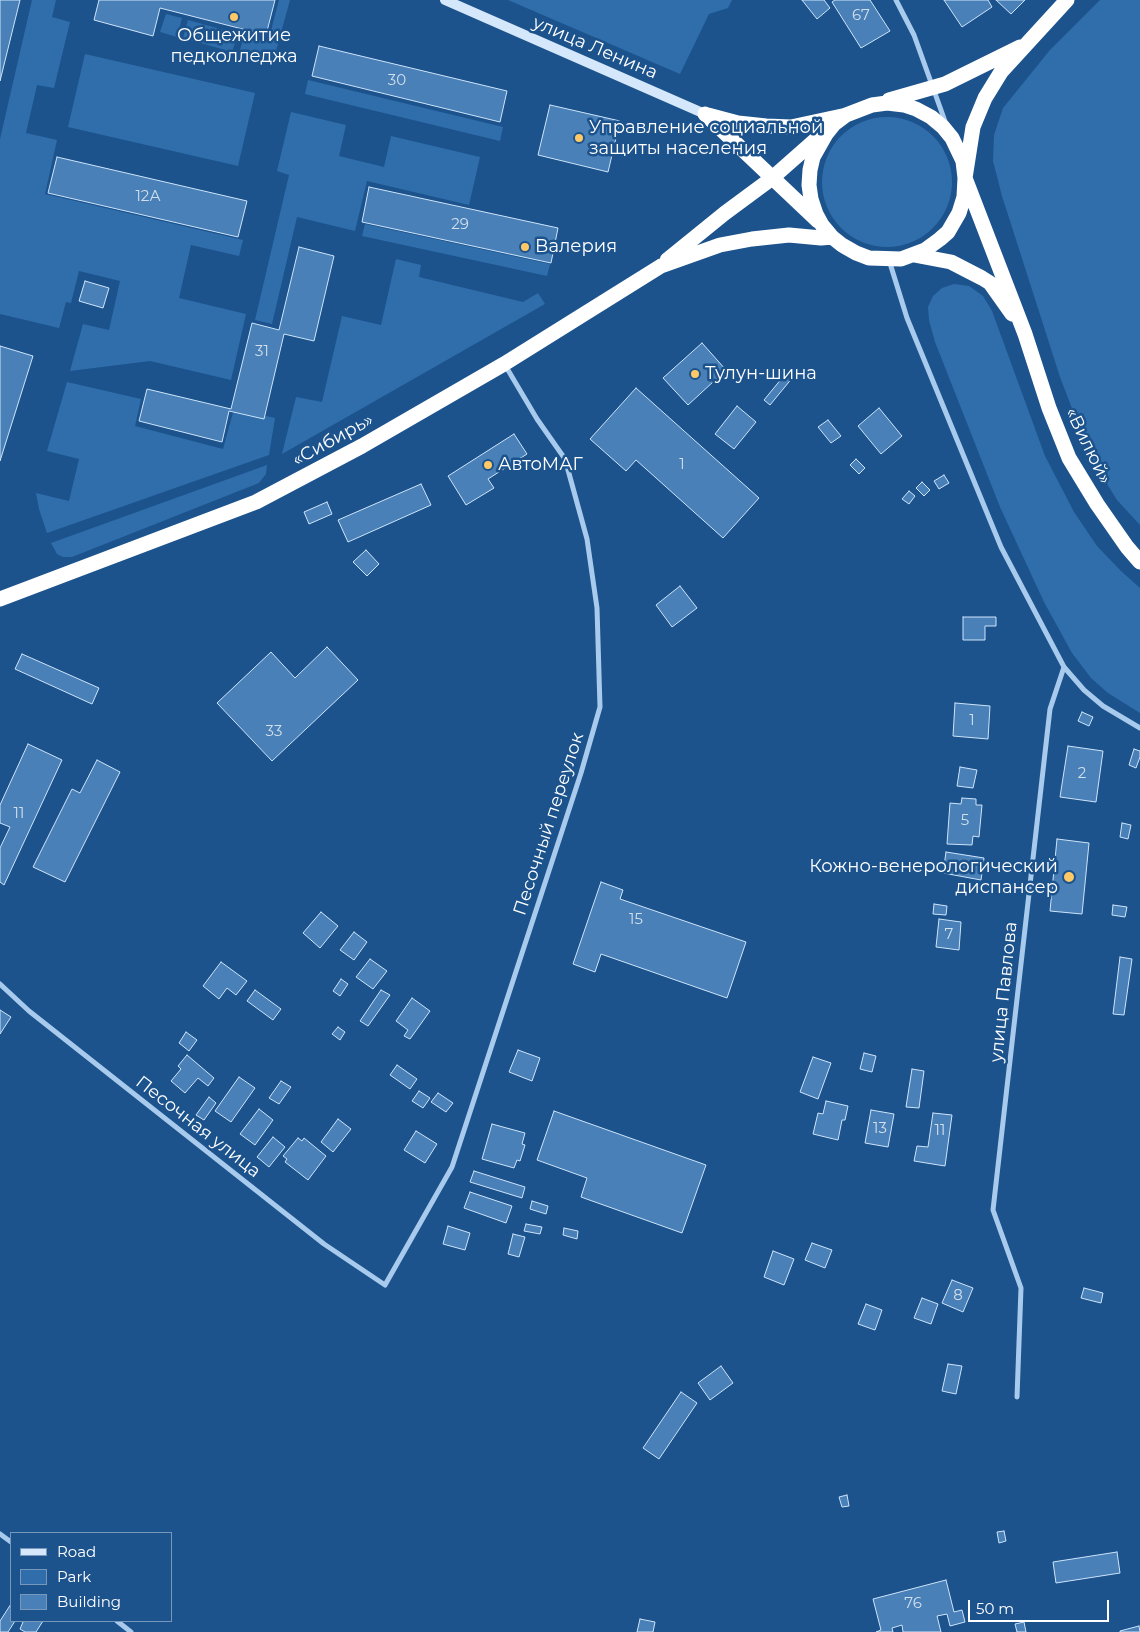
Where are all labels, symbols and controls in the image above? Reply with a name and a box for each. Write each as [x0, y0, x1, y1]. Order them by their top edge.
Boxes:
house number: 67 [852, 7, 870, 25]
marker: Общежитие педколледжа [228, 11, 240, 23]
street label: улица Ленина [529, 12, 661, 84]
place label: Общежитие педколледжа [171, 25, 297, 68]
house number: 30 [388, 72, 406, 90]
place label: Управление социальной защиты населения [589, 117, 823, 160]
marker: Управление социальной защиты населения [573, 132, 585, 144]
house number: 12А [135, 188, 161, 206]
house number: 29 [451, 216, 469, 234]
place label: Валерия [535, 236, 617, 258]
marker: Валерия [519, 241, 531, 253]
house number: 31 [255, 343, 269, 361]
place label: Тулун-шина [705, 363, 817, 385]
marker: Тулун-шина [689, 368, 701, 380]
street label: «Вилюй» [1060, 404, 1116, 488]
street label: «Сибирь» [289, 409, 377, 471]
place label: АвтоМАГ [498, 454, 583, 476]
house number: 1 [679, 456, 685, 474]
marker: АвтоМАГ [482, 459, 494, 471]
house number: 1 [969, 712, 975, 730]
house number: 33 [266, 723, 282, 741]
street label: Песочный переулок [509, 730, 589, 918]
house number: 2 [1078, 765, 1086, 783]
house number: 11 [14, 805, 24, 823]
house number: 5 [961, 812, 969, 830]
place label: Кожно-венерологический диспансер [809, 856, 1058, 899]
marker: Кожно-венерологический диспансер [1062, 870, 1076, 884]
house number: 15 [629, 911, 643, 929]
street label: улица Павлова [986, 921, 1022, 1063]
house number: 7 [945, 926, 953, 944]
street label: Песочная улица [131, 1072, 265, 1182]
house number: 13 [873, 1120, 887, 1138]
house number: 11 [935, 1122, 945, 1140]
house number: 8 [953, 1287, 963, 1305]
legend [10, 1532, 172, 1622]
text: Road [57, 1542, 96, 1561]
text: Park [57, 1567, 91, 1586]
scale bar [970, 1590, 1111, 1622]
text: Building [57, 1592, 121, 1611]
house number: 76 [904, 1595, 922, 1613]
text: 50 m [976, 1599, 1014, 1618]

